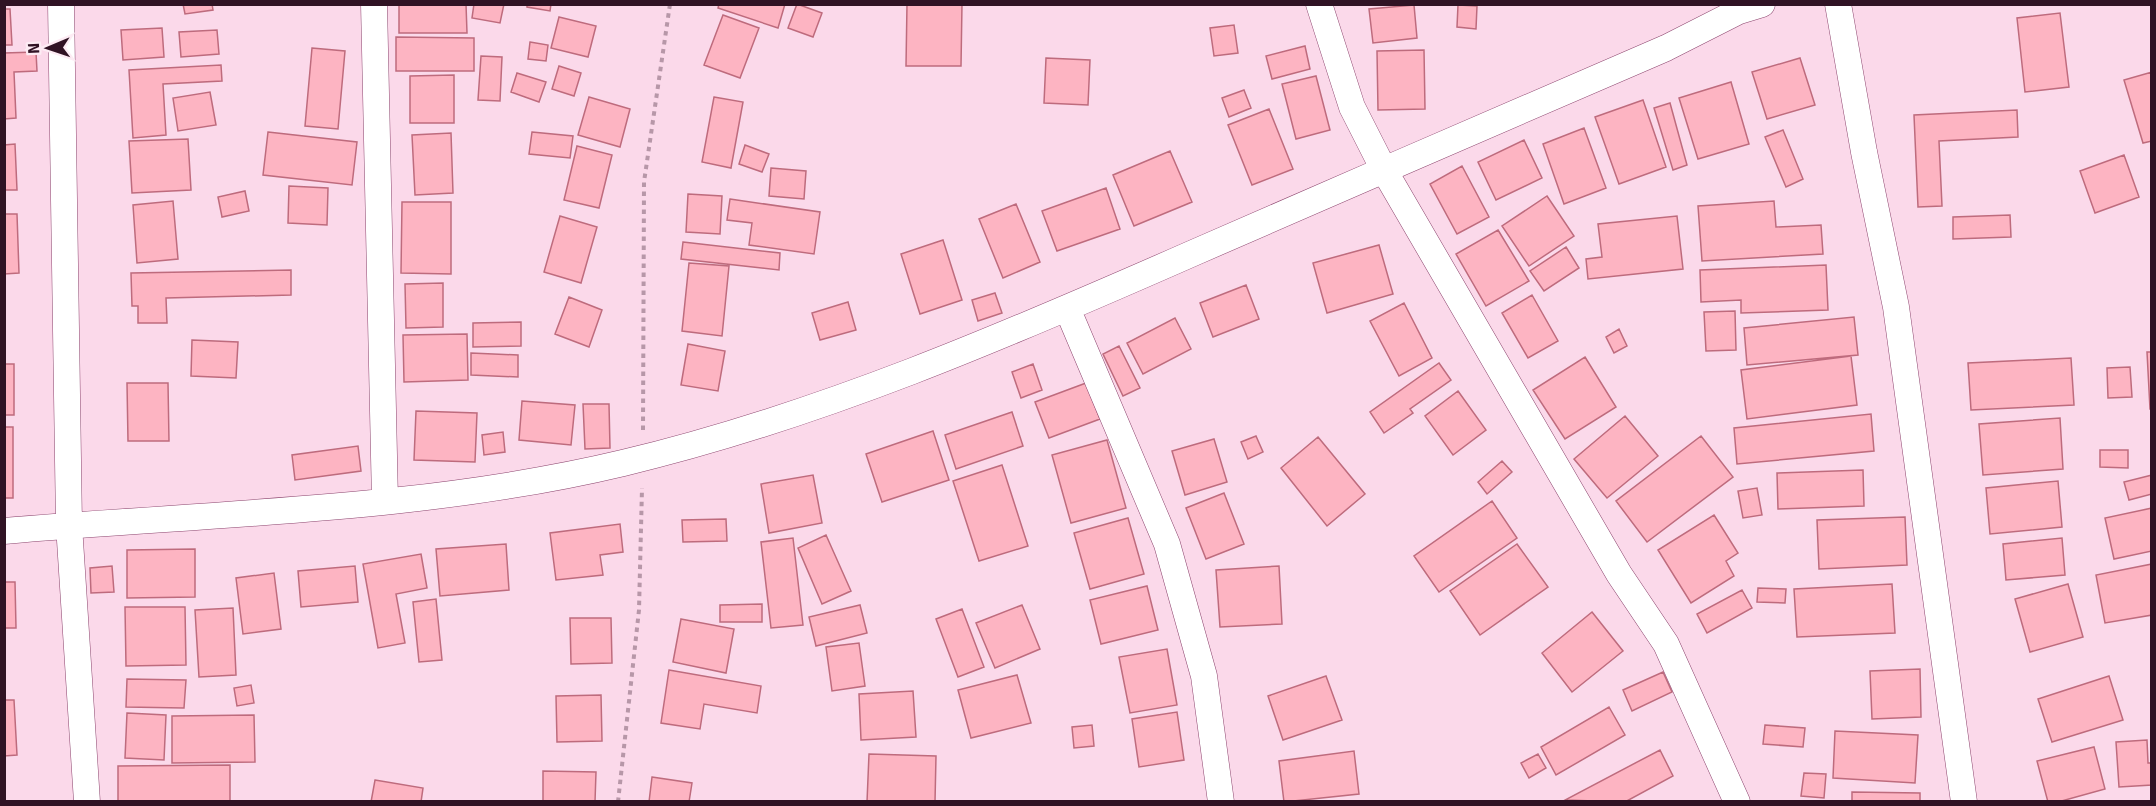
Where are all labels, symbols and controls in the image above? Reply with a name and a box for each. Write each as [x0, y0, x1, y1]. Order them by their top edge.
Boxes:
north arrow [18, 18, 78, 78]
text: N [24, 43, 44, 54]

